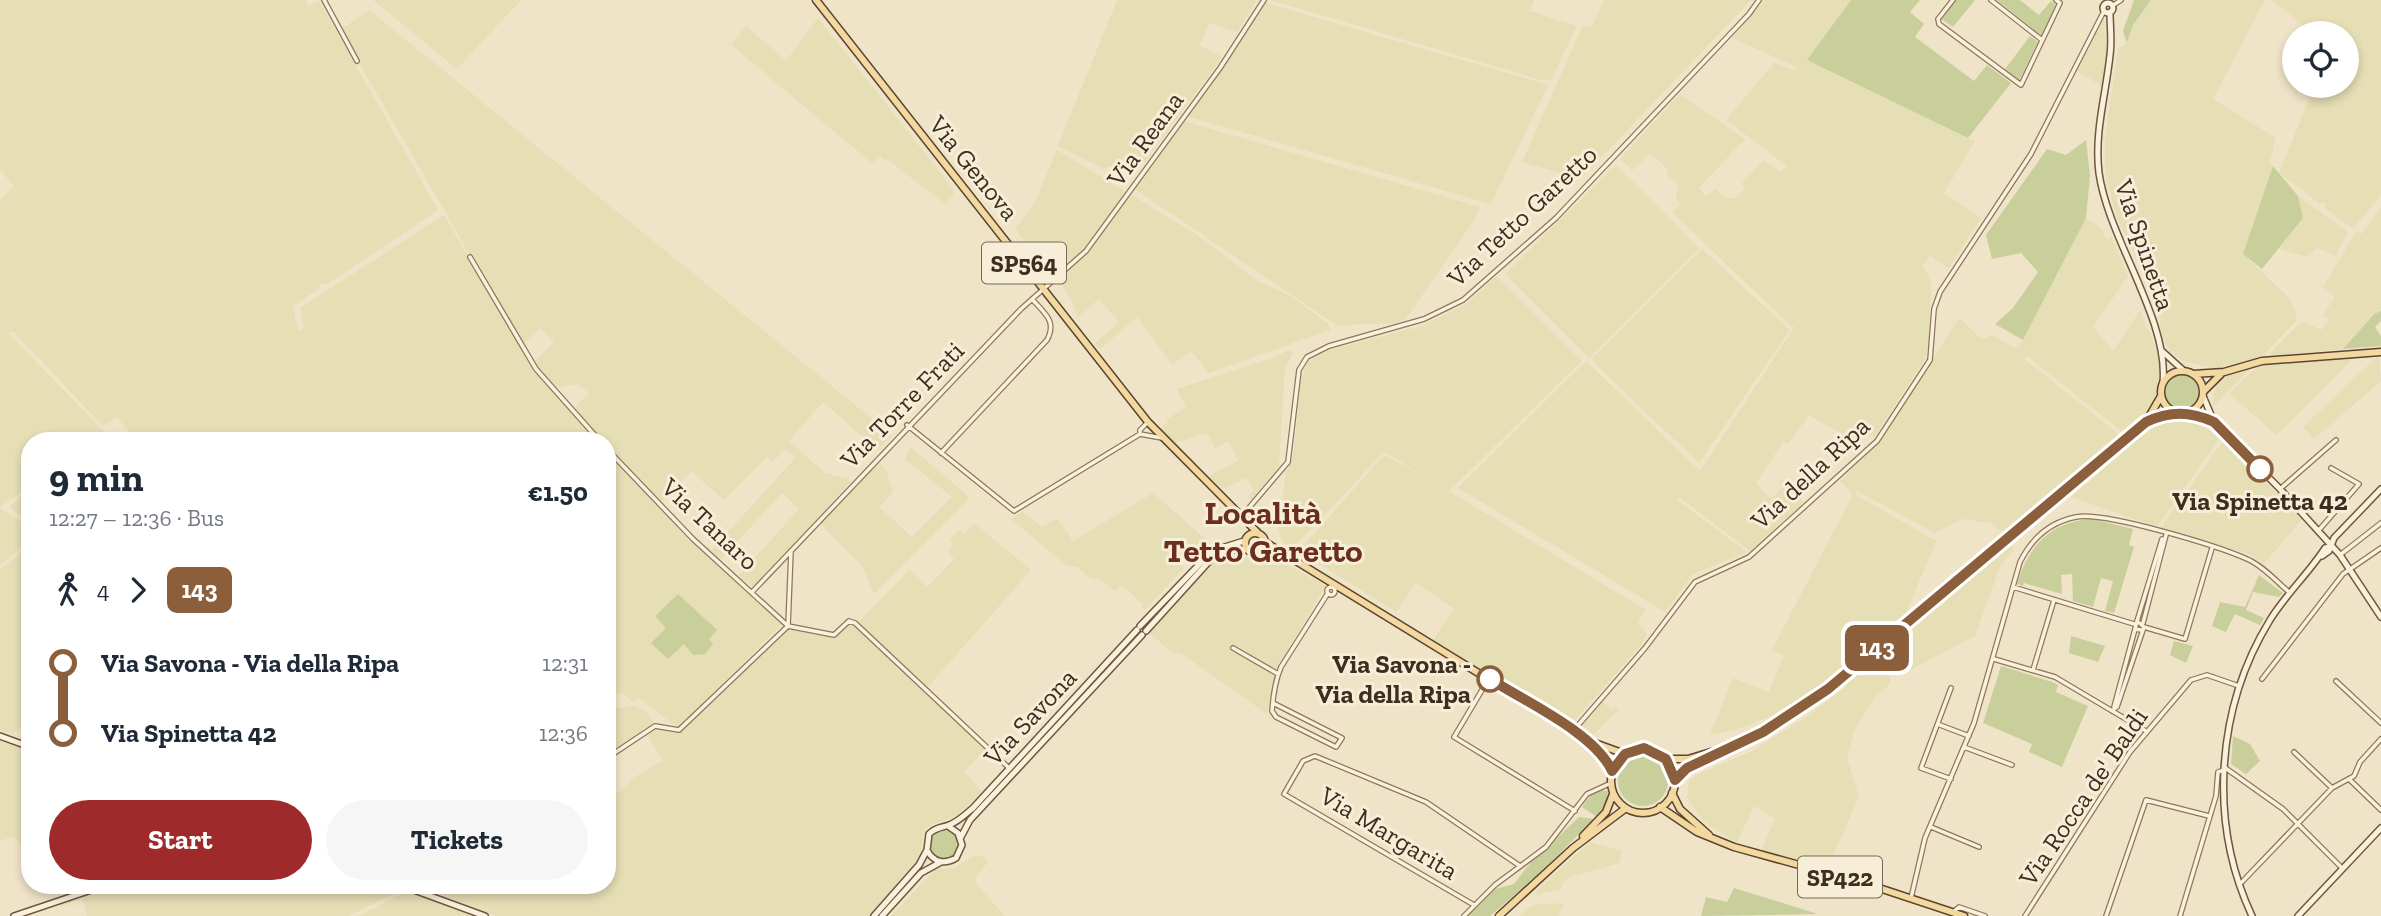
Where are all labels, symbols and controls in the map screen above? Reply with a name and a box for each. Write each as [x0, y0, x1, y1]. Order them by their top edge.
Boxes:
map controls [2282, 21, 2359, 98]
button: locate [2282, 21, 2359, 98]
street label: Via Reana [1099, 85, 1191, 194]
street label: Via Genova [921, 108, 1026, 227]
street label: Via Tetto Garetto [1440, 138, 1604, 294]
street label: Via Spinetta [2107, 174, 2182, 315]
road number: SP564 [982, 242, 1066, 284]
street label: Via Torre Frati [833, 335, 971, 476]
street label: Via della Ripa [1743, 409, 1876, 537]
text: 9 min [49, 455, 144, 501]
marker: Via Spinetta 42 [2247, 456, 2273, 482]
street label: Via Tanaro [654, 470, 765, 577]
text: €1.50 [528, 476, 588, 508]
place label: Via Spinetta 42 [2172, 485, 2348, 517]
district label: Località Tetto Garetto [1164, 493, 1362, 570]
text: 12:27 – 12:36 · Bus [49, 504, 224, 532]
icon: walk [49, 571, 87, 609]
icon: forward [119, 571, 157, 609]
text: 143 [181, 575, 218, 604]
text: 4 [97, 576, 109, 604]
line badge: 143 [1837, 625, 1917, 671]
text: 143 [1859, 633, 1895, 662]
text: Via Savona - Via della Ripa [101, 647, 399, 679]
place label: Via Savona - Via della Ripa [1316, 648, 1471, 710]
text: 12:31 [542, 649, 588, 677]
street label: Via Savona [976, 661, 1083, 773]
marker: Via Savona - Via della Ripa [1477, 666, 1503, 692]
street label: Via Rocca de' Baldi [2011, 702, 2154, 893]
text: Via Spinetta 42 [101, 717, 276, 749]
text: 12:36 [539, 719, 588, 747]
street label: Via Margarita [1313, 779, 1464, 887]
button: Start [49, 800, 312, 880]
button: Tickets [326, 800, 588, 880]
road number: SP422 [1798, 856, 1882, 898]

